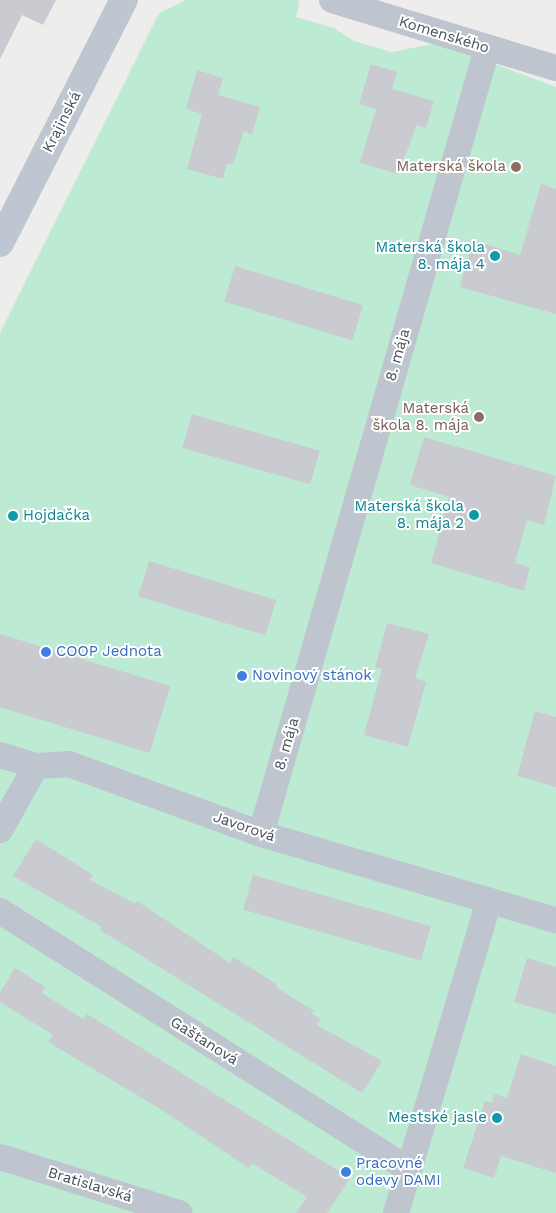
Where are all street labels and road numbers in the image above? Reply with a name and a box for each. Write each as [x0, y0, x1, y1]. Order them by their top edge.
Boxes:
street label: Komenského [397, 13, 491, 57]
street label: Krajinská [39, 88, 85, 156]
street label: 8. mája [382, 327, 414, 383]
street label: 8. mája [271, 716, 303, 772]
street label: Javorová [211, 808, 277, 846]
street label: Gaštanová [167, 1013, 241, 1069]
street label: Bratislavská [46, 1164, 134, 1206]

